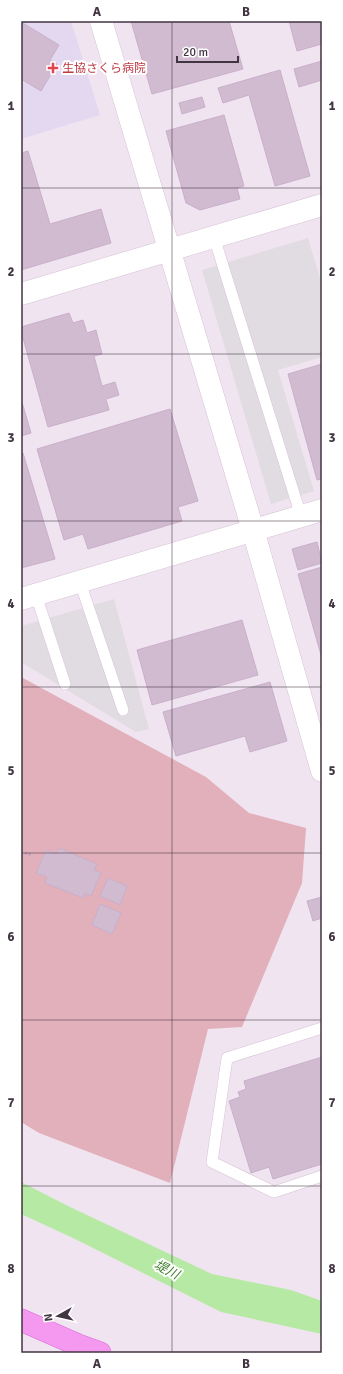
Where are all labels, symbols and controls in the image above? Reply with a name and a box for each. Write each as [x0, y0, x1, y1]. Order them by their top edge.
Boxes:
text: A [93, 4, 102, 20]
text: B [242, 4, 250, 20]
scale bar [177, 38, 238, 64]
text: 20 m [183, 45, 208, 60]
place label: 生協さくら病院 [62, 61, 146, 76]
marker: 生協さくら病院 [47, 62, 59, 74]
text: 1 [7, 98, 15, 114]
text: 1 [328, 98, 336, 114]
text: 2 [7, 264, 15, 280]
text: 2 [328, 264, 336, 280]
text: 3 [7, 430, 15, 446]
text: 3 [328, 430, 336, 446]
text: 4 [7, 596, 15, 612]
text: 4 [328, 596, 336, 612]
text: 5 [7, 763, 15, 779]
text: 5 [328, 763, 336, 779]
text: 6 [7, 929, 15, 945]
text: 6 [328, 929, 336, 945]
text: 7 [7, 1095, 15, 1111]
text: 7 [328, 1095, 336, 1111]
water label: 堤川 [151, 1257, 184, 1284]
text: 8 [7, 1261, 15, 1277]
text: 8 [328, 1261, 336, 1277]
north arrow [38, 1296, 78, 1336]
text: N [42, 1313, 56, 1322]
text: A [93, 1356, 102, 1372]
text: B [242, 1356, 250, 1372]

